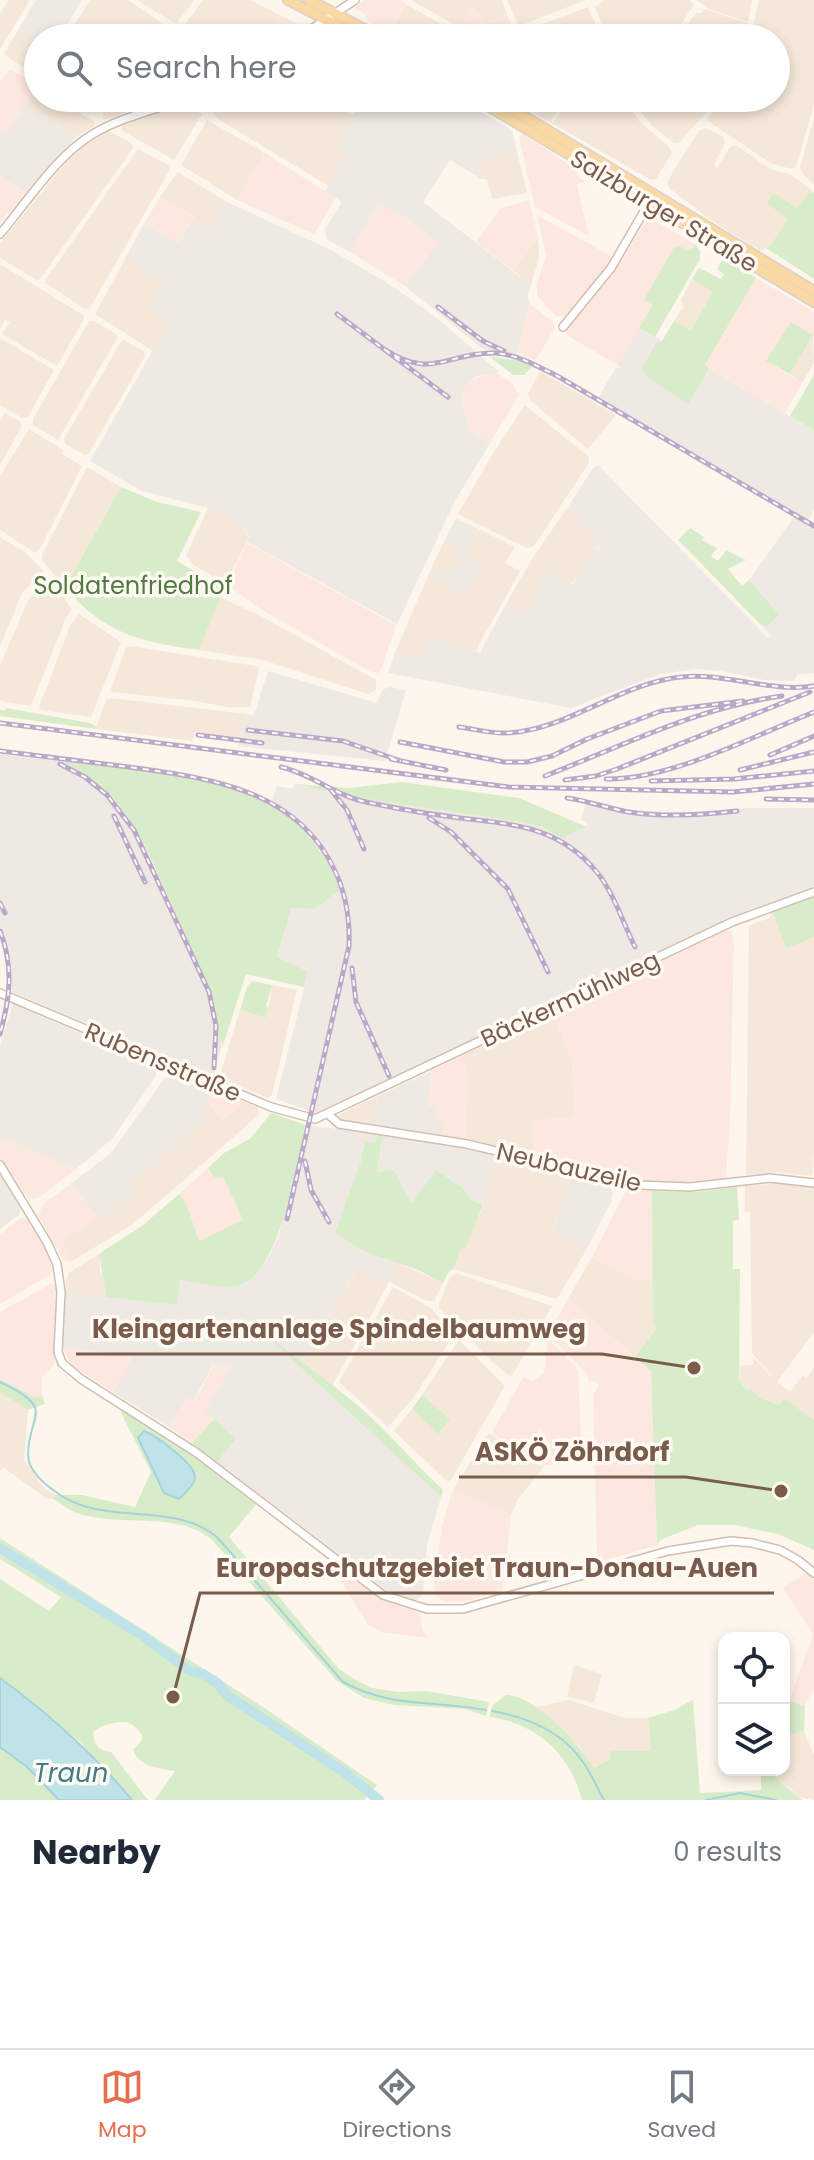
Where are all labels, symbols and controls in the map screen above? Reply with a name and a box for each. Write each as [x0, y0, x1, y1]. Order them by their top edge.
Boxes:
search box [24, 24, 790, 112]
icon: search [52, 46, 96, 90]
text: Search here [116, 46, 297, 89]
street label: Salzburger Straße [564, 142, 764, 280]
park label: Soldatenfriedhof [33, 569, 233, 602]
street label: Bäckermühlweg [475, 943, 665, 1055]
street label: Rubensstraße [80, 1014, 246, 1110]
street label: Neubauzeile [493, 1134, 645, 1200]
callout: Kleingartenanlage Spindelbaumweg [76, 1304, 602, 1354]
text: Kleingartenanlage Spindelbaumweg [92, 1311, 586, 1347]
callout: ASKÖ Zöhrdorf [459, 1427, 686, 1477]
text: ASKÖ Zöhrdorf [475, 1434, 669, 1470]
callout: Europaschutzgebiet Traun-Donau-Auen [200, 1543, 774, 1593]
text: Europaschutzgebiet Traun-Donau-Auen [216, 1550, 758, 1586]
map controls [718, 1632, 790, 1776]
button: locate [718, 1632, 790, 1704]
button: layers [718, 1704, 790, 1776]
water label: Traun [34, 1755, 108, 1791]
text: Nearby [32, 1828, 161, 1876]
text: 0 results [673, 1834, 782, 1870]
tab: Map [98, 2065, 147, 2146]
tab: Directions [342, 2065, 452, 2146]
tab: Saved [647, 2065, 716, 2146]

